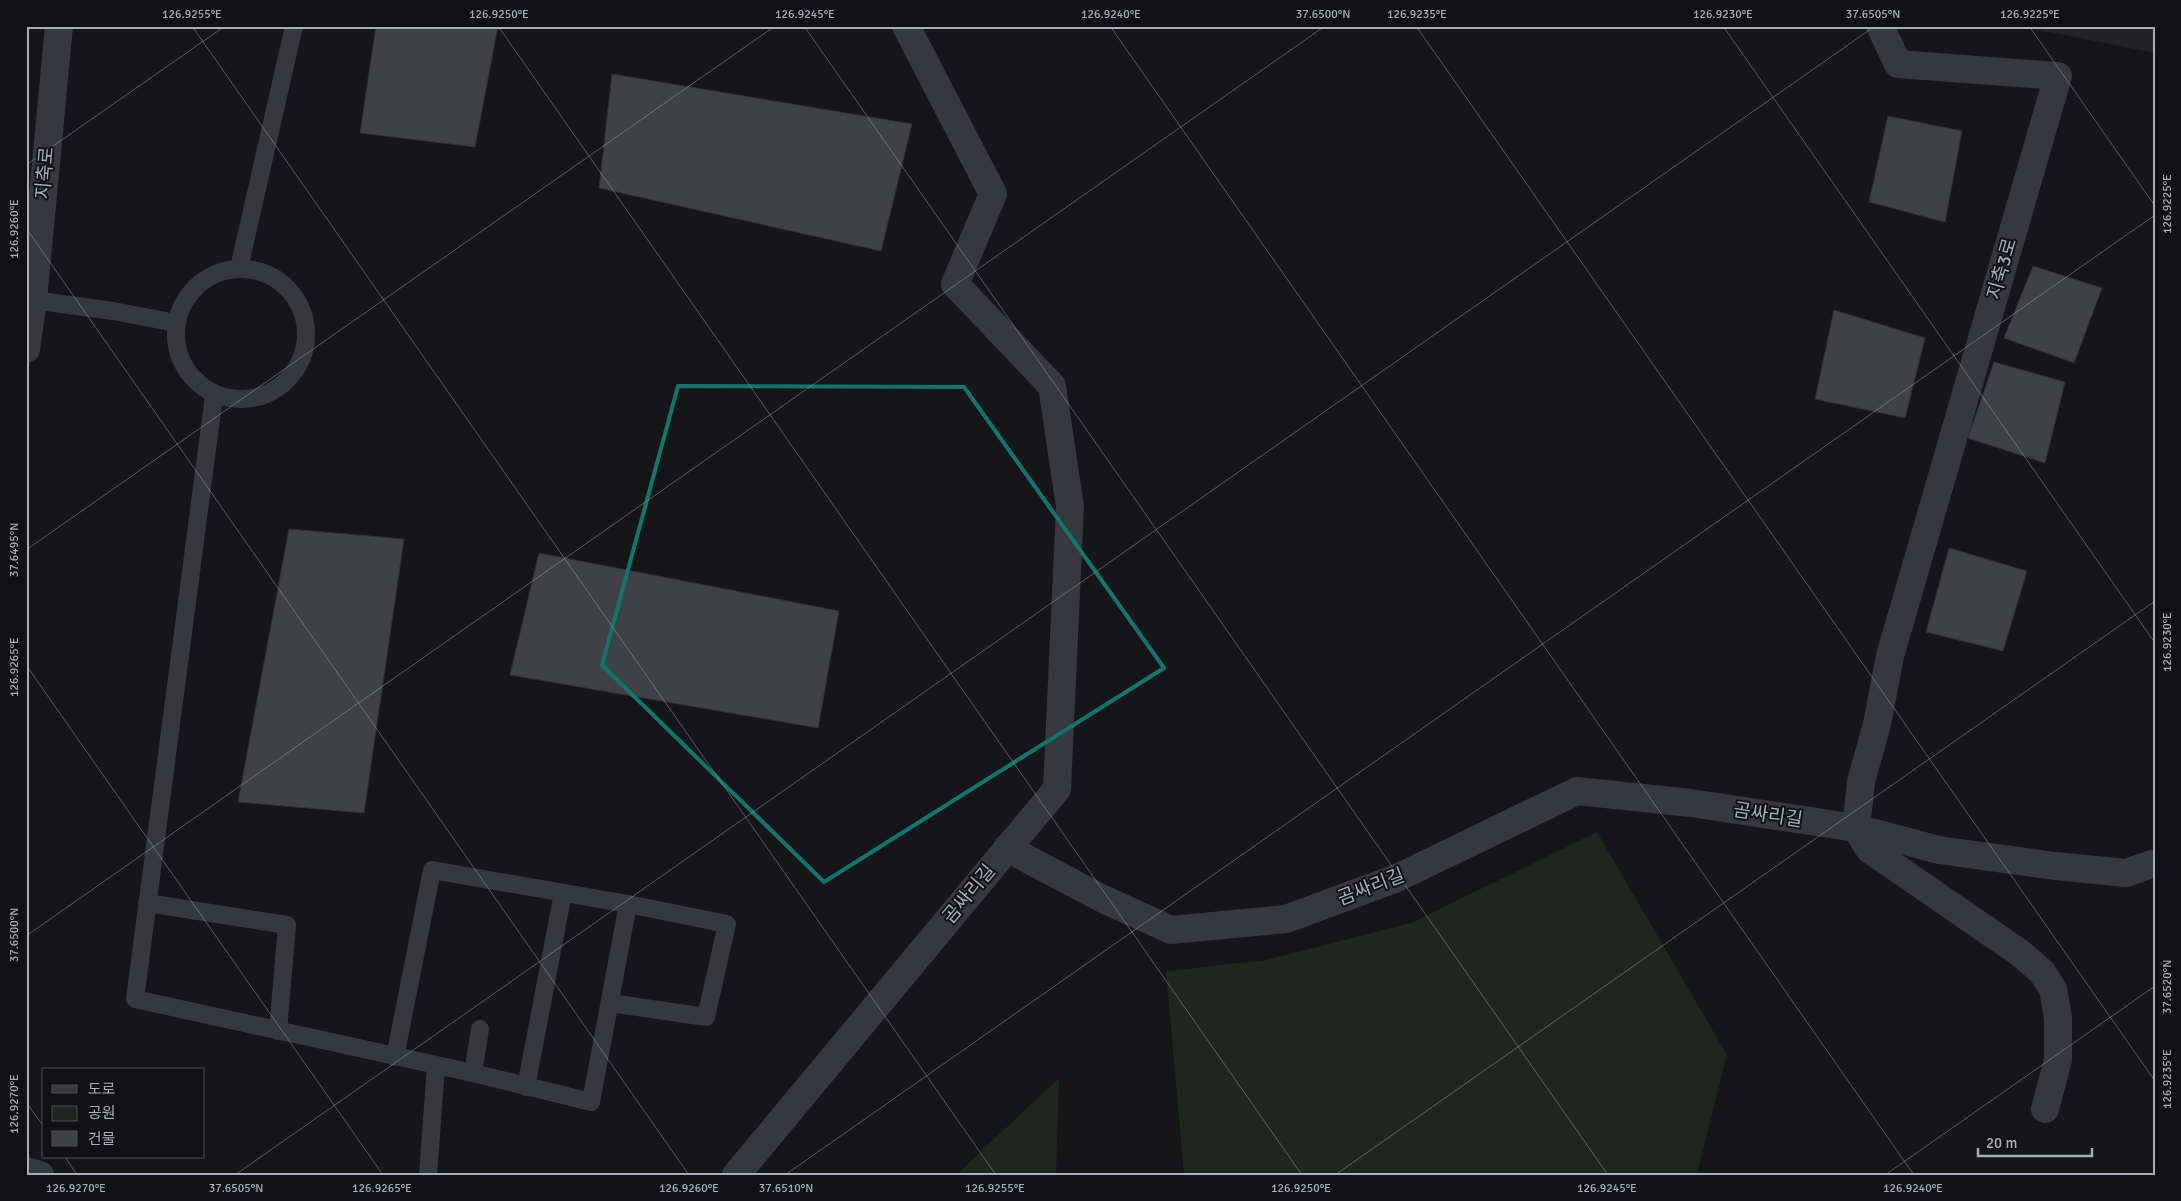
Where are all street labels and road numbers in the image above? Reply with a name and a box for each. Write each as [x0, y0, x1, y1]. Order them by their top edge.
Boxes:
street label: 지축로 [31, 146, 59, 200]
street label: 지축3로 [1982, 236, 2022, 302]
street label: 곰싸리길 [1732, 798, 1804, 832]
street label: 곰싸리길 [937, 860, 1001, 928]
street label: 곰싸리길 [1334, 863, 1408, 911]

